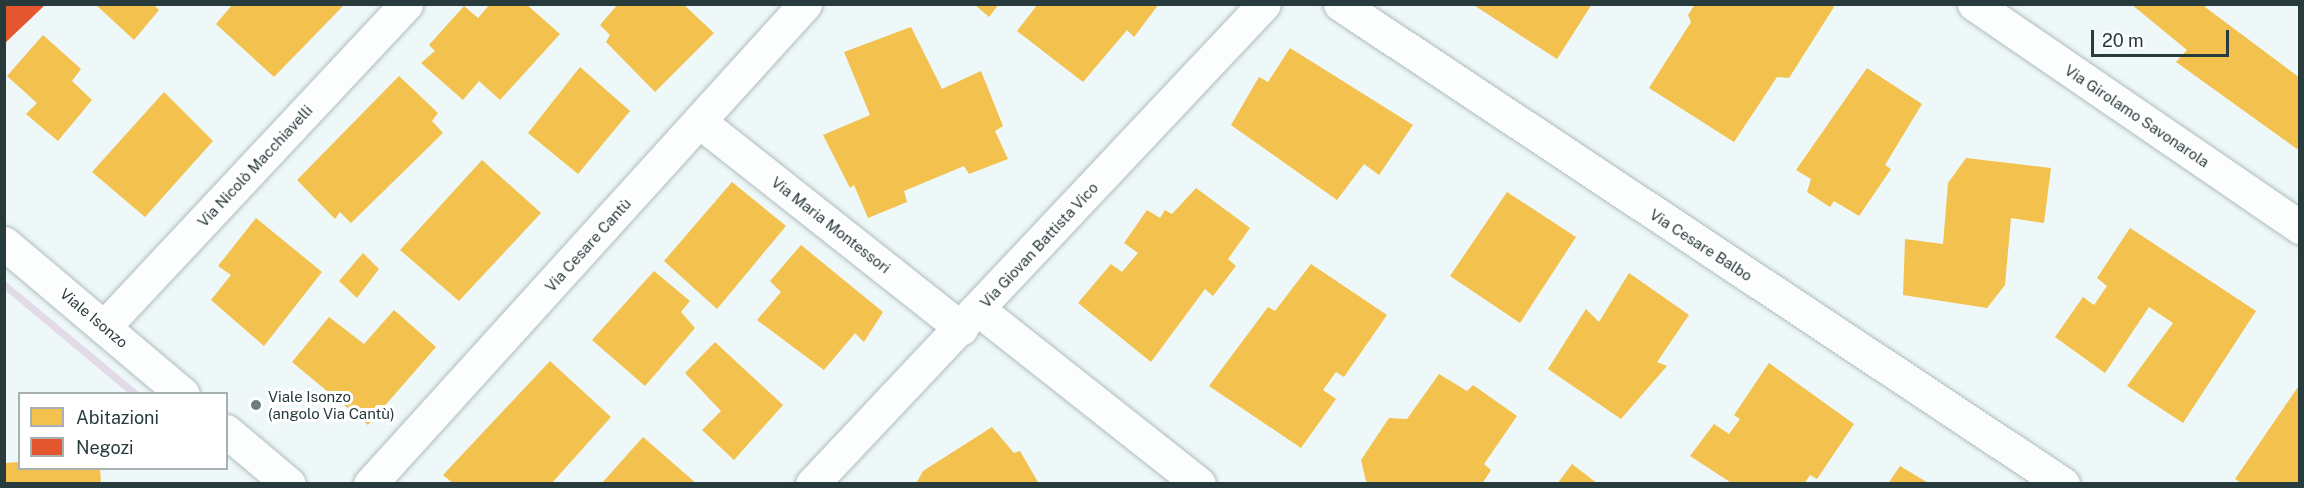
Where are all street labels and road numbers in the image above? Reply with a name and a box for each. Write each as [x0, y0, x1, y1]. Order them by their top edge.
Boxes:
street label: Via Girolamo Savonarola [2061, 61, 2213, 171]
street label: Via Nicolò Macchiavelli [194, 101, 316, 231]
street label: Via Maria Montessori [768, 173, 894, 277]
street label: Via Giovan Battista Vico [976, 179, 1102, 311]
street label: Via Cesare Cantù [541, 195, 635, 295]
street label: Via Cesare Balbo [1646, 205, 1756, 285]
street label: Viale Isonzo [56, 284, 132, 352]

